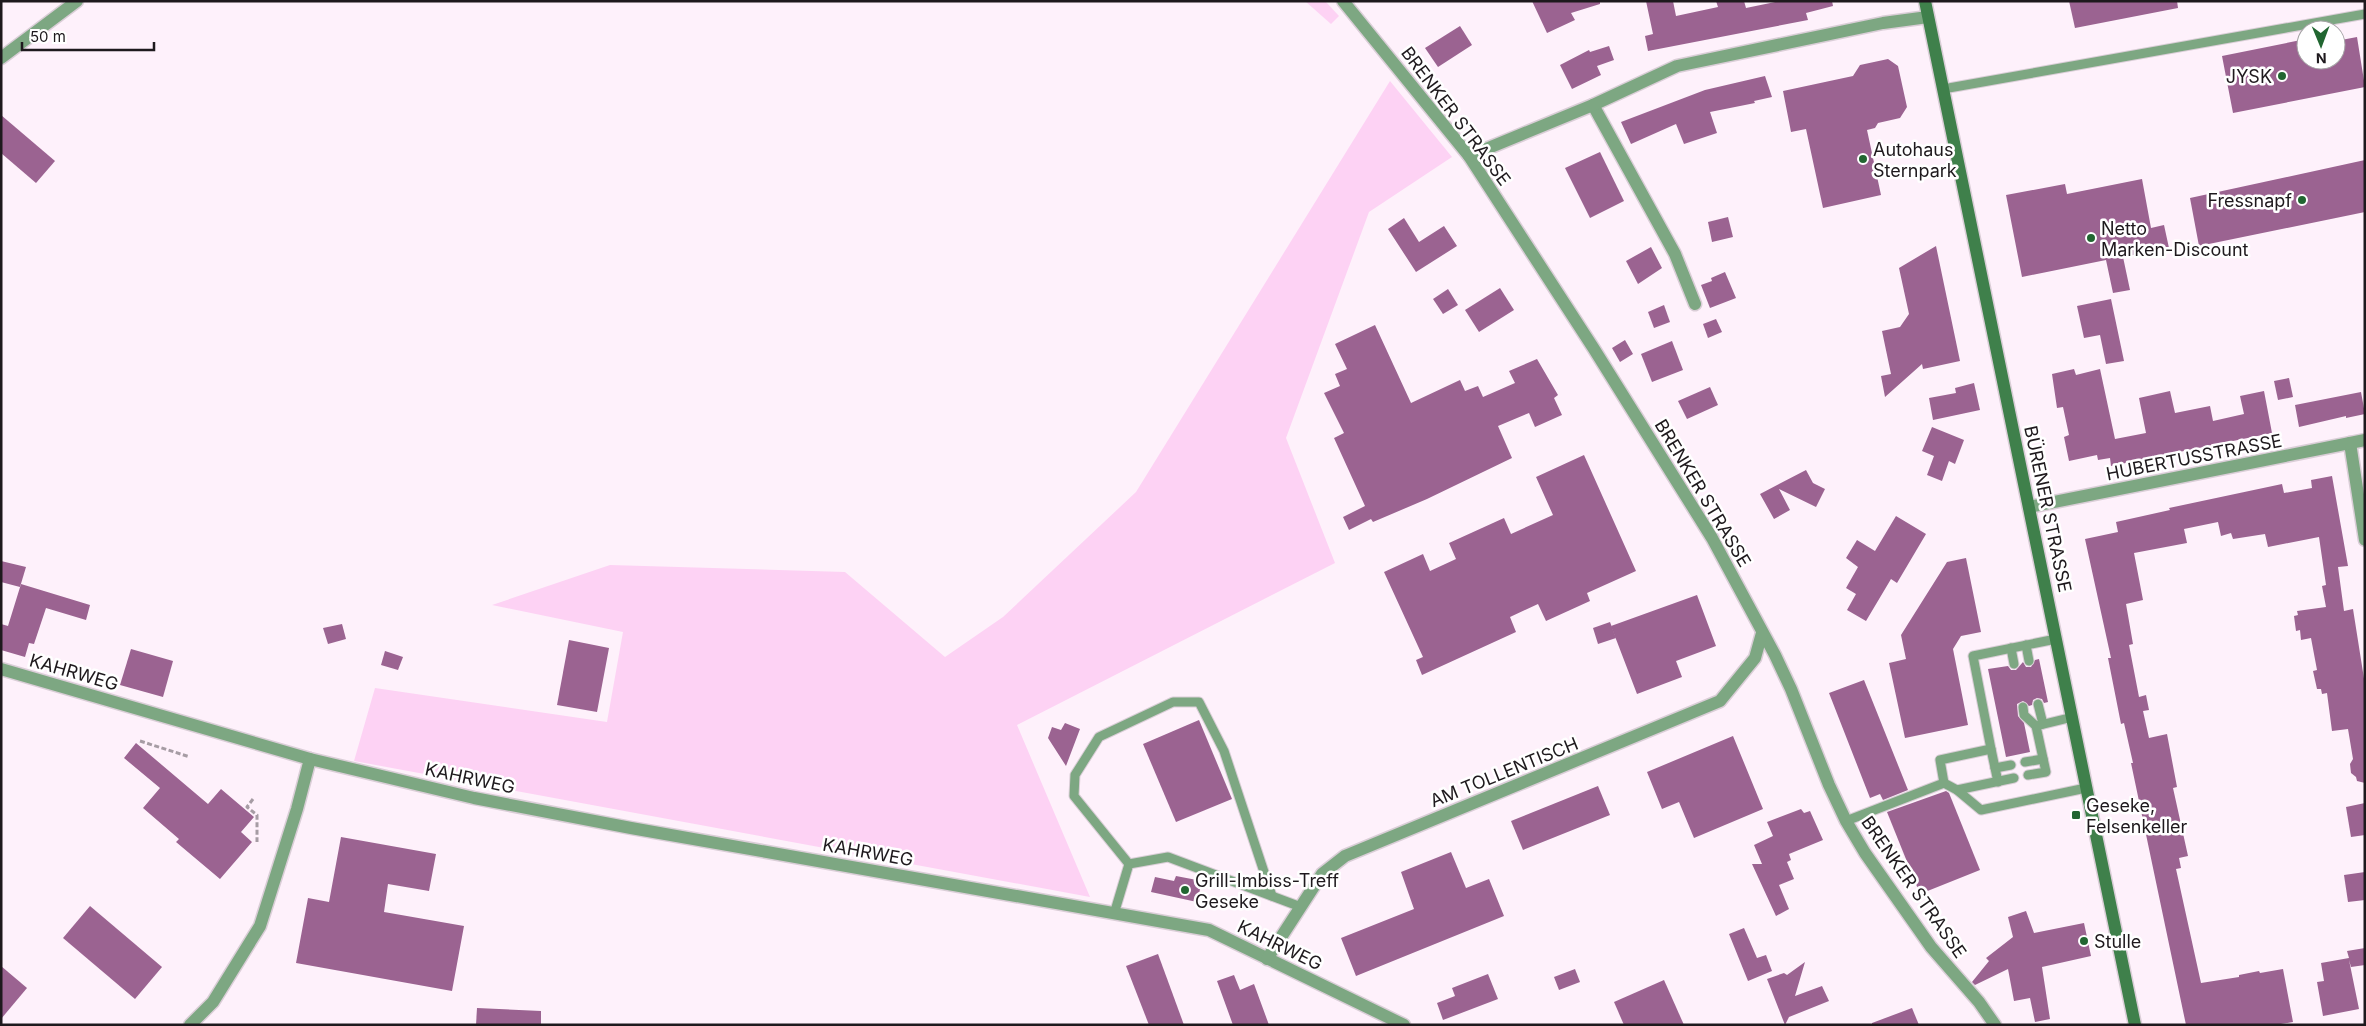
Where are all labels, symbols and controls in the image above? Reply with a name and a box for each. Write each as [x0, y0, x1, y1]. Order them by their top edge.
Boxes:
scale bar [22, 20, 155, 52]
north arrow [2296, 20, 2346, 70]
text: 50 m [30, 27, 66, 46]
street label: BRENKER STRASSE [1397, 42, 1515, 190]
text: N [2316, 50, 2327, 67]
place label: JYSK [2226, 66, 2272, 87]
marker: JYSK [2276, 70, 2288, 82]
place label: Autohaus Sternpark [1873, 139, 1957, 181]
marker: Autohaus Sternpark [1857, 153, 1869, 165]
place label: Fressnapf [2208, 190, 2292, 211]
marker: Fressnapf [2296, 194, 2308, 206]
place label: Netto Marken-Discount [2101, 218, 2249, 260]
marker: Netto Marken-Discount [2085, 232, 2097, 244]
street label: BRENKER STRASSE [1651, 415, 1755, 571]
street label: BÜRENER STRASSE [2020, 424, 2077, 594]
street label: HUBERTUSSTRASSE [2104, 430, 2284, 484]
street label: KAHRWEG [27, 649, 121, 695]
street label: AM TOLLENTISCH [1427, 733, 1581, 811]
street label: KAHRWEG [423, 758, 517, 798]
place label: Geseke, Felsenkeller [2086, 795, 2188, 837]
marker: Geseke, Felsenkeller [2070, 809, 2082, 821]
street label: BRENKER STRASSE [1857, 812, 1971, 962]
street label: KAHRWEG [821, 834, 915, 870]
place label: Grill-Imbiss-Treff Geseke [1195, 870, 1339, 912]
marker: Grill-Imbiss-Treff Geseke [1179, 884, 1191, 896]
street label: KAHRWEG [1234, 916, 1326, 974]
place label: Stulle [2094, 931, 2141, 952]
marker: Stulle [2078, 935, 2090, 947]

